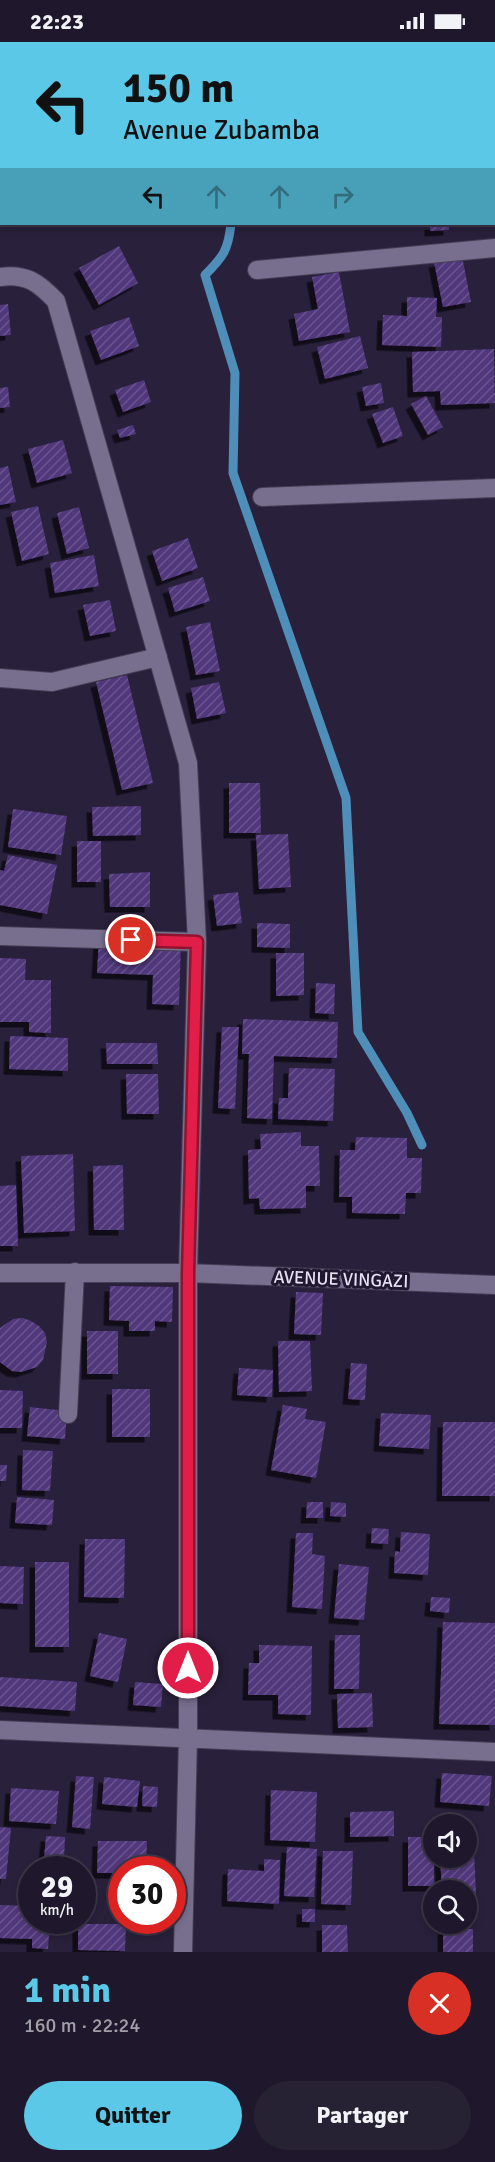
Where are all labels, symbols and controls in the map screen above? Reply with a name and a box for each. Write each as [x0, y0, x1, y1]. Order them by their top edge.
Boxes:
text: 22:23 [30, 8, 84, 35]
text: 150 m [123, 63, 234, 114]
icon: left [24, 66, 102, 144]
text: Avenue Zubamba [123, 114, 320, 147]
icon: left [137, 180, 170, 213]
icon: ahead [200, 180, 233, 213]
icon: ahead [263, 180, 296, 213]
icon: right [326, 180, 359, 213]
pin [105, 914, 156, 965]
icon: arrive [114, 923, 147, 956]
street label: AVENUE VINGAZI [273, 1266, 409, 1292]
position arrow [156, 1636, 220, 1700]
map controls [423, 1814, 477, 1934]
button: sound [423, 1814, 477, 1868]
speed limit sign: 30 [108, 1856, 186, 1934]
text: 29 [41, 1869, 73, 1906]
button: search [423, 1880, 477, 1934]
text: km/h [40, 1901, 74, 1919]
text: 1 min [24, 1968, 111, 2013]
button: close [408, 1972, 471, 2035]
text: 160 m · 22:24 [24, 2013, 140, 2038]
button: Quitter [24, 2081, 242, 2150]
button: Partager [254, 2081, 471, 2150]

